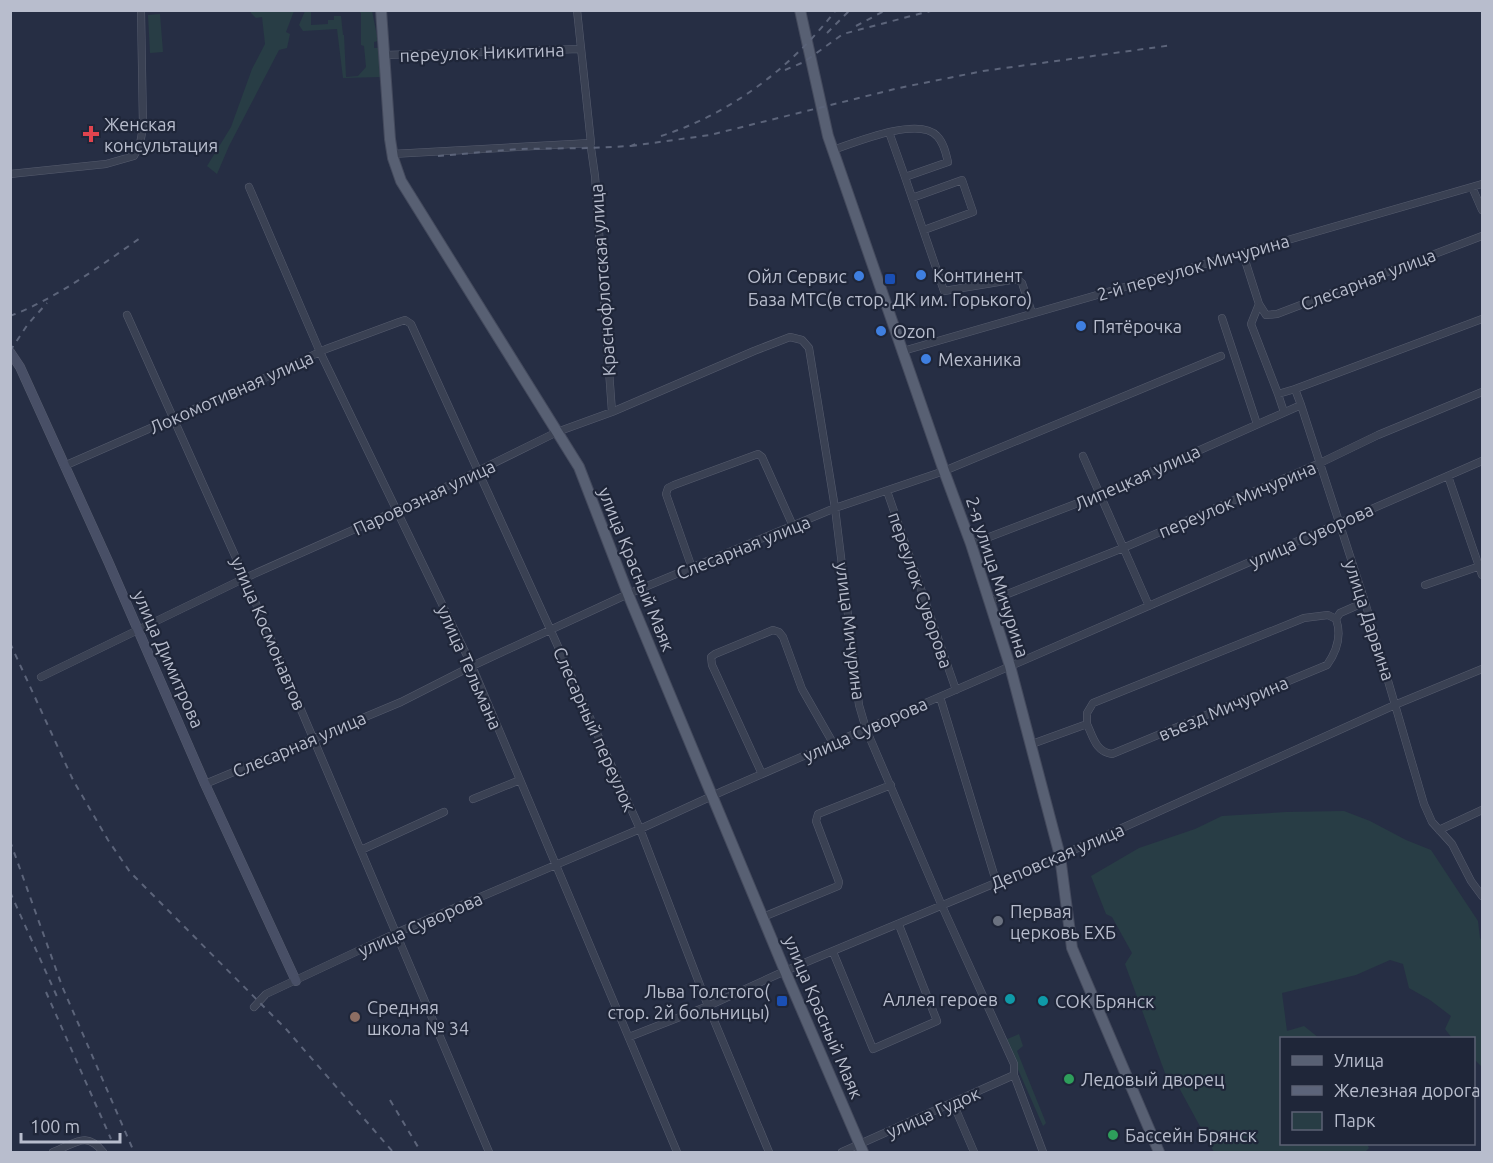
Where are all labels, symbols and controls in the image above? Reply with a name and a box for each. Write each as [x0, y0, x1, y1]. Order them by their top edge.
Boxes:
street label: переулок Никитина [399, 39, 565, 65]
place label: Женская консультация [104, 114, 218, 155]
marker: Женская консультация [82, 125, 100, 143]
street label: Краснофлотская улица [585, 183, 619, 377]
street label: 2-й переулок Мичурина [1095, 230, 1291, 304]
street label: Слесарная улица [1298, 244, 1438, 314]
place label: Континент [933, 265, 1022, 285]
place label: Ойл Сервис [747, 266, 847, 286]
marker: Континент [914, 268, 928, 282]
marker: Ойл Сервис [852, 269, 866, 283]
marker: База МТС(в стор. ДК им. Горького) [883, 272, 897, 286]
place label: База МТС(в стор. ДК им. Горького) [748, 289, 1032, 310]
place label: Пятёрочка [1093, 316, 1182, 336]
marker: Пятёрочка [1074, 319, 1088, 333]
place label: Ozon [893, 321, 936, 341]
marker: Ozon [874, 324, 888, 338]
street label: Локомотивная улица [146, 347, 316, 437]
place label: Механика [938, 349, 1022, 369]
marker: Механика [919, 352, 933, 366]
street label: Липецкая улица [1071, 440, 1203, 514]
street label: Паровозная улица [350, 455, 498, 539]
street label: переулок Мичурина [1155, 457, 1319, 541]
street label: улица Красный Маяк [595, 484, 679, 654]
street label: 2-я улица Мичурина [963, 494, 1033, 660]
street label: улица Суворова [1246, 499, 1376, 571]
street label: переулок Суворова [885, 509, 957, 671]
street label: Слесарная улица [673, 511, 813, 583]
street label: улица Космонавтов [228, 553, 310, 713]
street label: улица Дарвина [1341, 557, 1399, 683]
street label: улица Мичурина [833, 561, 869, 701]
street label: улица Димитрова [130, 587, 208, 731]
street label: улица Тельмана [434, 601, 506, 733]
street label: Слесарный переулок [550, 644, 640, 814]
street label: въезд Мичурина [1155, 672, 1291, 744]
street label: улица Суворова [800, 693, 930, 765]
street label: Слесарная улица [229, 707, 369, 781]
street label: Деповская улица [987, 819, 1127, 893]
street label: улица Суворова [355, 888, 485, 960]
place label: Первая церковь ЕХБ [1010, 901, 1116, 942]
marker: Первая церковь ЕХБ [991, 914, 1005, 928]
street label: улица Красный Маяк [781, 933, 867, 1101]
place label: Льва Толстого( стор. 2й больницы) [607, 981, 770, 1023]
place label: Аллея героев [883, 989, 998, 1009]
place label: СОК Брянск [1055, 991, 1154, 1011]
marker: Аллея героев [1003, 992, 1017, 1006]
marker: Льва Толстого( стор. 2й больницы) [775, 994, 789, 1008]
marker: СОК Брянск [1036, 994, 1050, 1008]
place label: Средняя школа № 34 [367, 997, 469, 1038]
marker: Средняя школа № 34 [348, 1010, 362, 1024]
legend [1280, 1037, 1475, 1145]
text: Улица [1334, 1050, 1384, 1070]
place label: Ледовый дворец [1081, 1069, 1225, 1089]
marker: Ледовый дворец [1062, 1072, 1076, 1086]
text: Железная дорога [1334, 1080, 1481, 1100]
street label: улица Гудок [883, 1082, 983, 1142]
scale bar [21, 1106, 120, 1144]
text: Парк [1334, 1110, 1375, 1130]
text: 100 m [30, 1116, 80, 1136]
place label: Бассейн Брянск [1125, 1125, 1257, 1145]
marker: Бассейн Брянск [1106, 1128, 1120, 1142]

